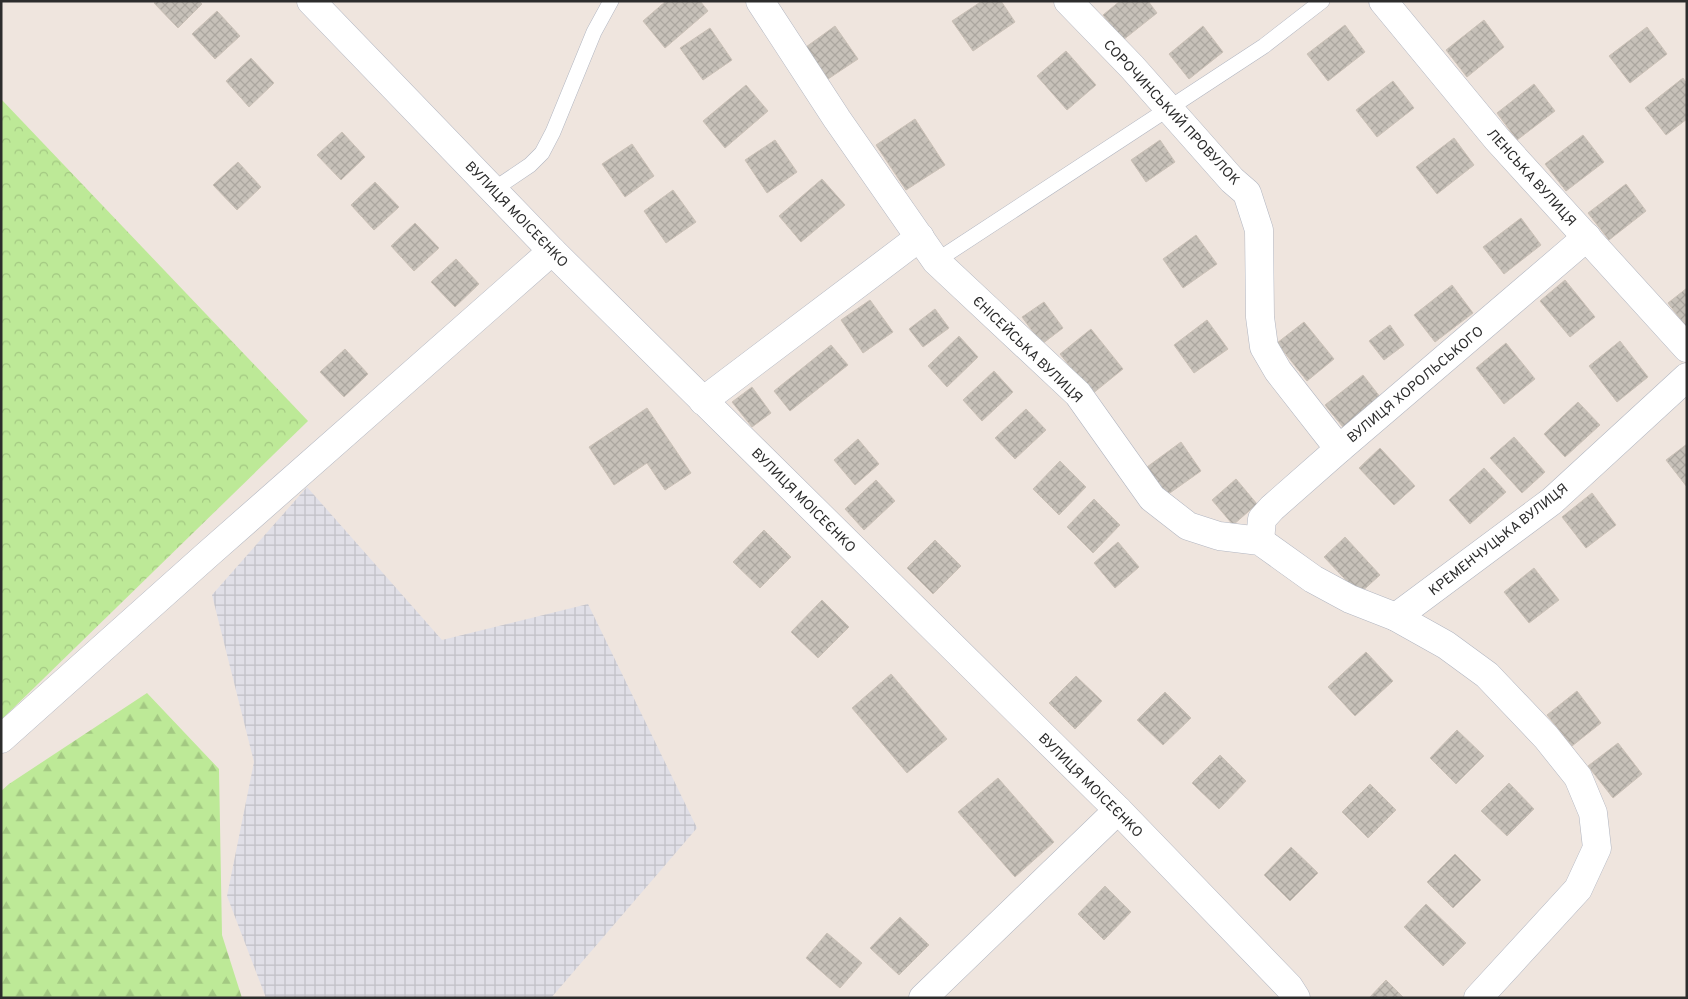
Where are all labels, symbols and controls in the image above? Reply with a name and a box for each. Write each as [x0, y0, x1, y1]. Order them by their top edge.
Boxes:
street label: СОРОЧИНСЬКИЙ ПРОВУЛОК [1099, 36, 1243, 189]
street label: ЛЕНСЬКА ВУЛИЦЯ [1483, 126, 1579, 230]
street label: ВУЛИЦЯ МОІСЕЄНКО [461, 159, 571, 272]
street label: ЄНІСЕЙСЬКА ВУЛИЦЯ [968, 292, 1086, 407]
street label: ВУЛИЦЯ ХОРОЛЬСЬКОГО [1344, 323, 1488, 447]
street label: ВУЛИЦЯ МОІСЕЄНКО [747, 445, 859, 557]
street label: КРЕМЕНЧУЦЬКА ВУЛИЦЯ [1426, 480, 1572, 600]
street label: ВУЛИЦЯ МОІСЕЄНКО [1034, 730, 1146, 842]

